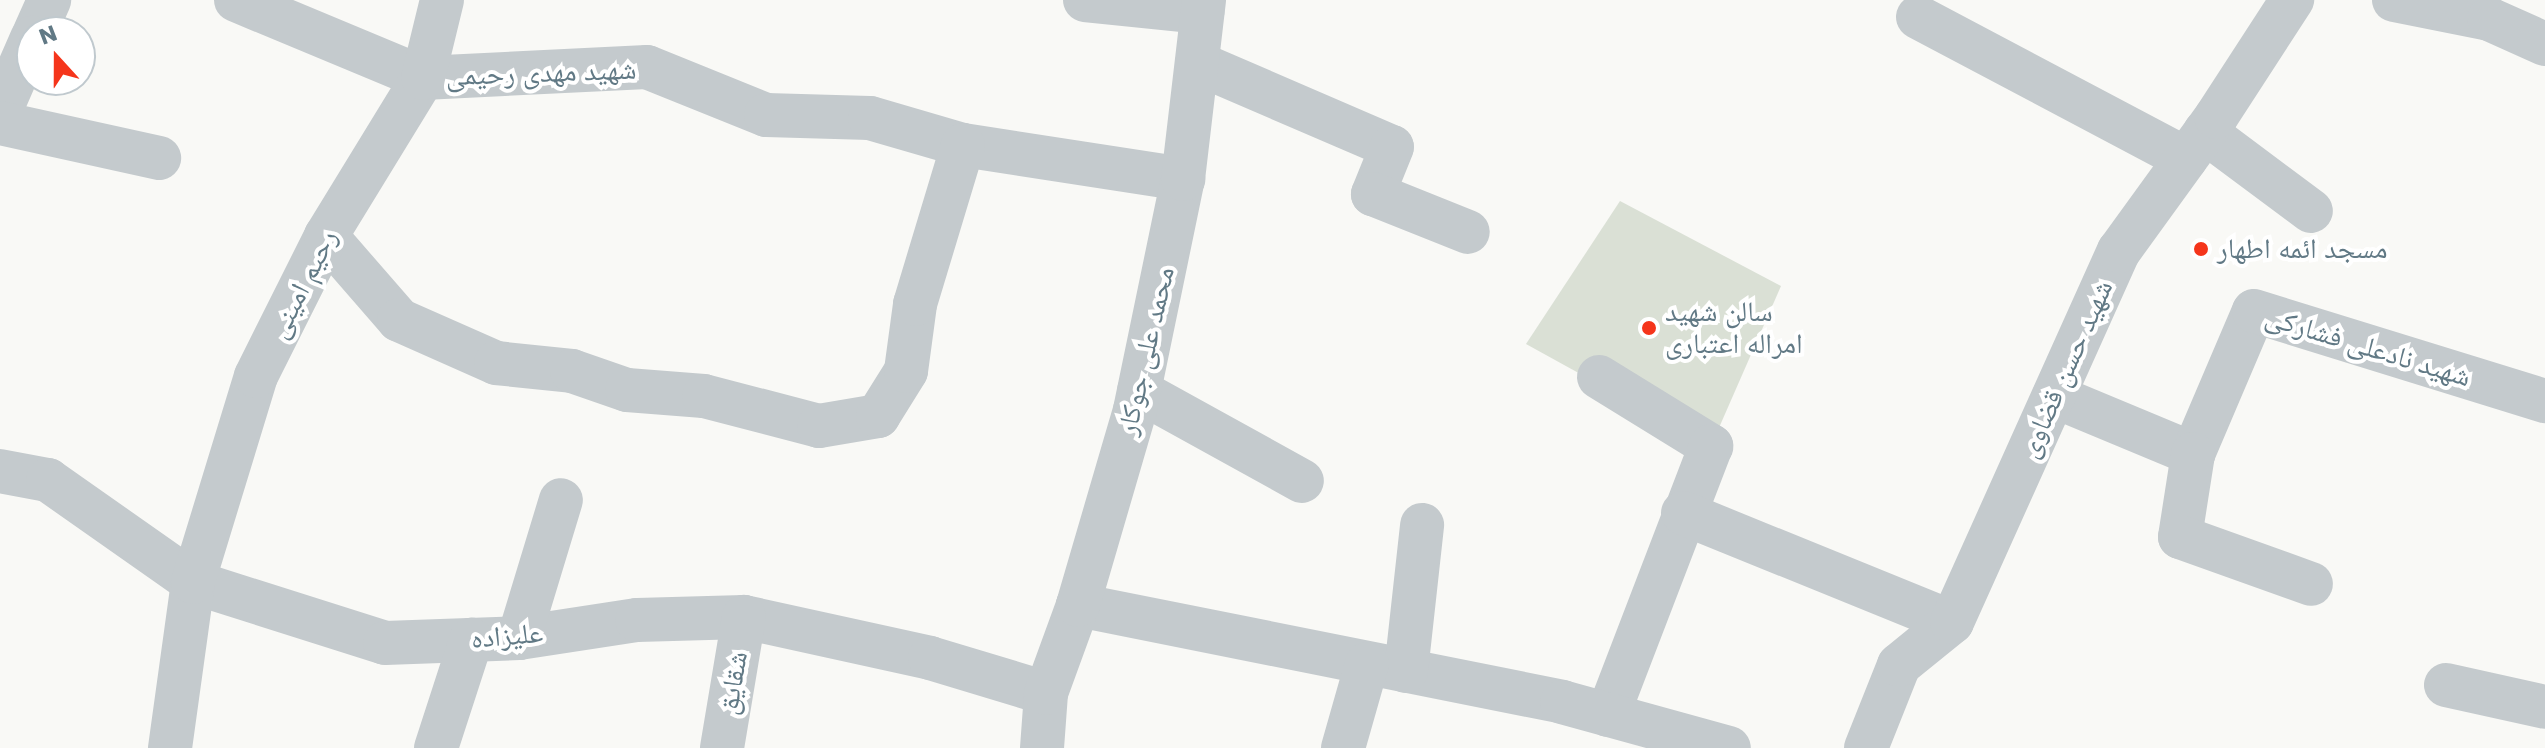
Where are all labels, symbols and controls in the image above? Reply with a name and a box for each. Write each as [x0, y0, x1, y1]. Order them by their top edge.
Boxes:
north arrow [16, 16, 96, 96]
text: N [35, 18, 61, 52]
street label: شهید مهدی رحیمی [445, 53, 637, 93]
street label: رحیم امینی [261, 224, 345, 344]
place label: مسجد ائمه اطهار [2217, 232, 2387, 266]
marker: مسجد ائمه اطهار [2192, 240, 2210, 258]
street label: محمد علی جوکار [1110, 263, 1182, 439]
street label: شهید حسن قضاوی [2012, 275, 2120, 463]
place label: سالن شهید امراله اعتباری [1665, 295, 1803, 361]
street label: شهید نادعلی فشارکی [2261, 300, 2475, 394]
marker: سالن شهید امراله اعتباری [1640, 319, 1658, 337]
street label: علیزاده [470, 616, 544, 656]
street label: شقایق [711, 649, 755, 717]

